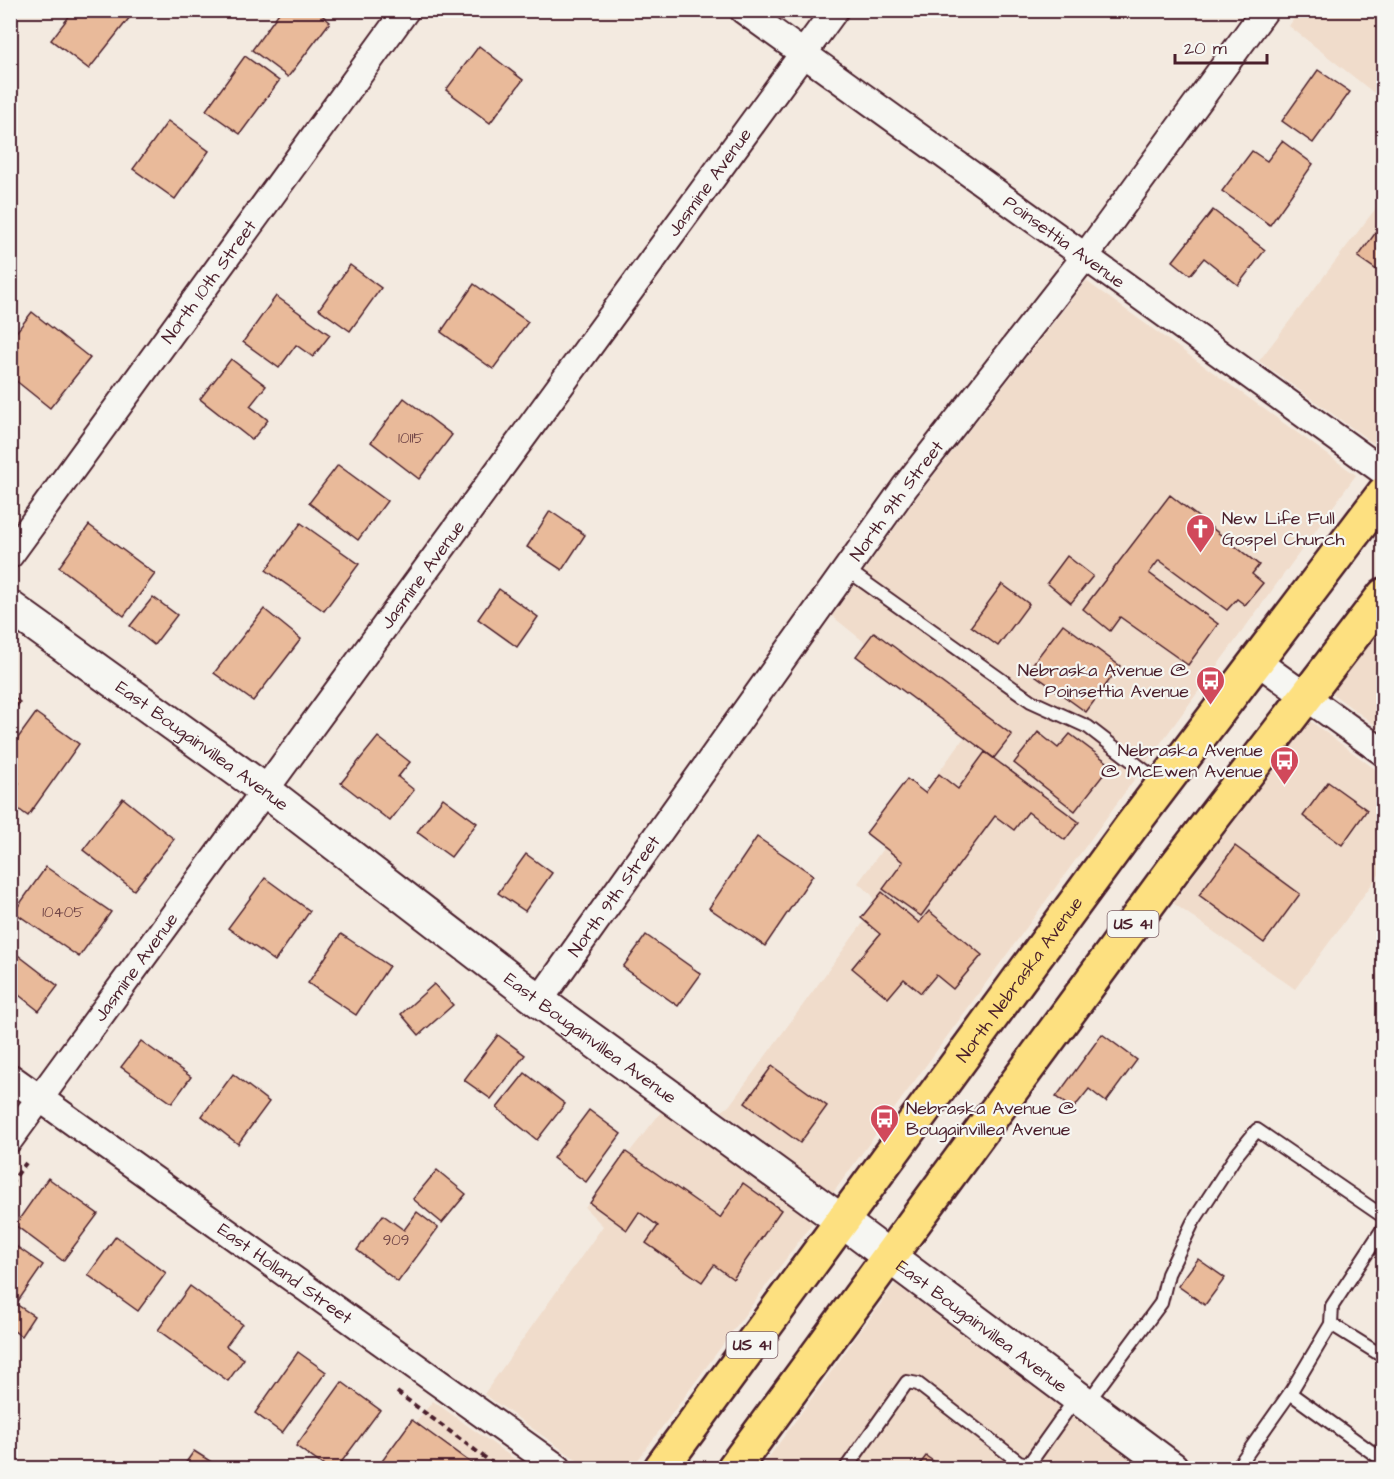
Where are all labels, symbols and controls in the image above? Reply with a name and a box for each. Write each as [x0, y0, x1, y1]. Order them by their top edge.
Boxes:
scale bar [1175, 27, 1266, 65]
text: 20 m [1184, 36, 1227, 61]
street label: Jasmine Avenue [661, 123, 757, 242]
street label: Poinsettia Avenue [998, 189, 1130, 294]
street label: North 10th Street [155, 214, 263, 349]
house number: 10115 [398, 428, 424, 449]
street label: North 9th Street [844, 435, 950, 566]
place label: New Life Full Gospel Church [1222, 506, 1345, 552]
church icon: New Life Full Gospel Church [1185, 512, 1217, 554]
street label: Jasmine Avenue [374, 515, 471, 634]
place label: Nebraska Avenue @ Poinsettia Avenue [1018, 658, 1189, 704]
bus stop icon: Nebraska Avenue @ Poinsettia Avenue [1194, 664, 1226, 706]
street label: East Bougainvillea Avenue [111, 674, 294, 817]
place label: Nebraska Avenue @ McEwen Avenue [1101, 738, 1263, 784]
bus stop icon: Nebraska Avenue @ McEwen Avenue [1268, 744, 1300, 786]
street label: North 9th Street [562, 829, 666, 962]
street label: North Nebraska Avenue [950, 891, 1089, 1067]
house number: 10405 [42, 902, 84, 923]
street label: Jasmine Avenue [88, 907, 184, 1026]
road number: US 41 [1108, 911, 1158, 937]
street label: East Bougainvillea Avenue [499, 966, 682, 1110]
place label: Nebraska Avenue @ Bougainvillea Avenue [906, 1096, 1077, 1143]
bus stop icon: Nebraska Avenue @ Bougainvillea Avenue [869, 1102, 901, 1144]
street label: East Holland Street [213, 1217, 358, 1330]
house number: 909 [383, 1230, 409, 1251]
street label: East Bougainvillea Avenue [891, 1254, 1073, 1398]
road number: US 41 [726, 1332, 777, 1358]

